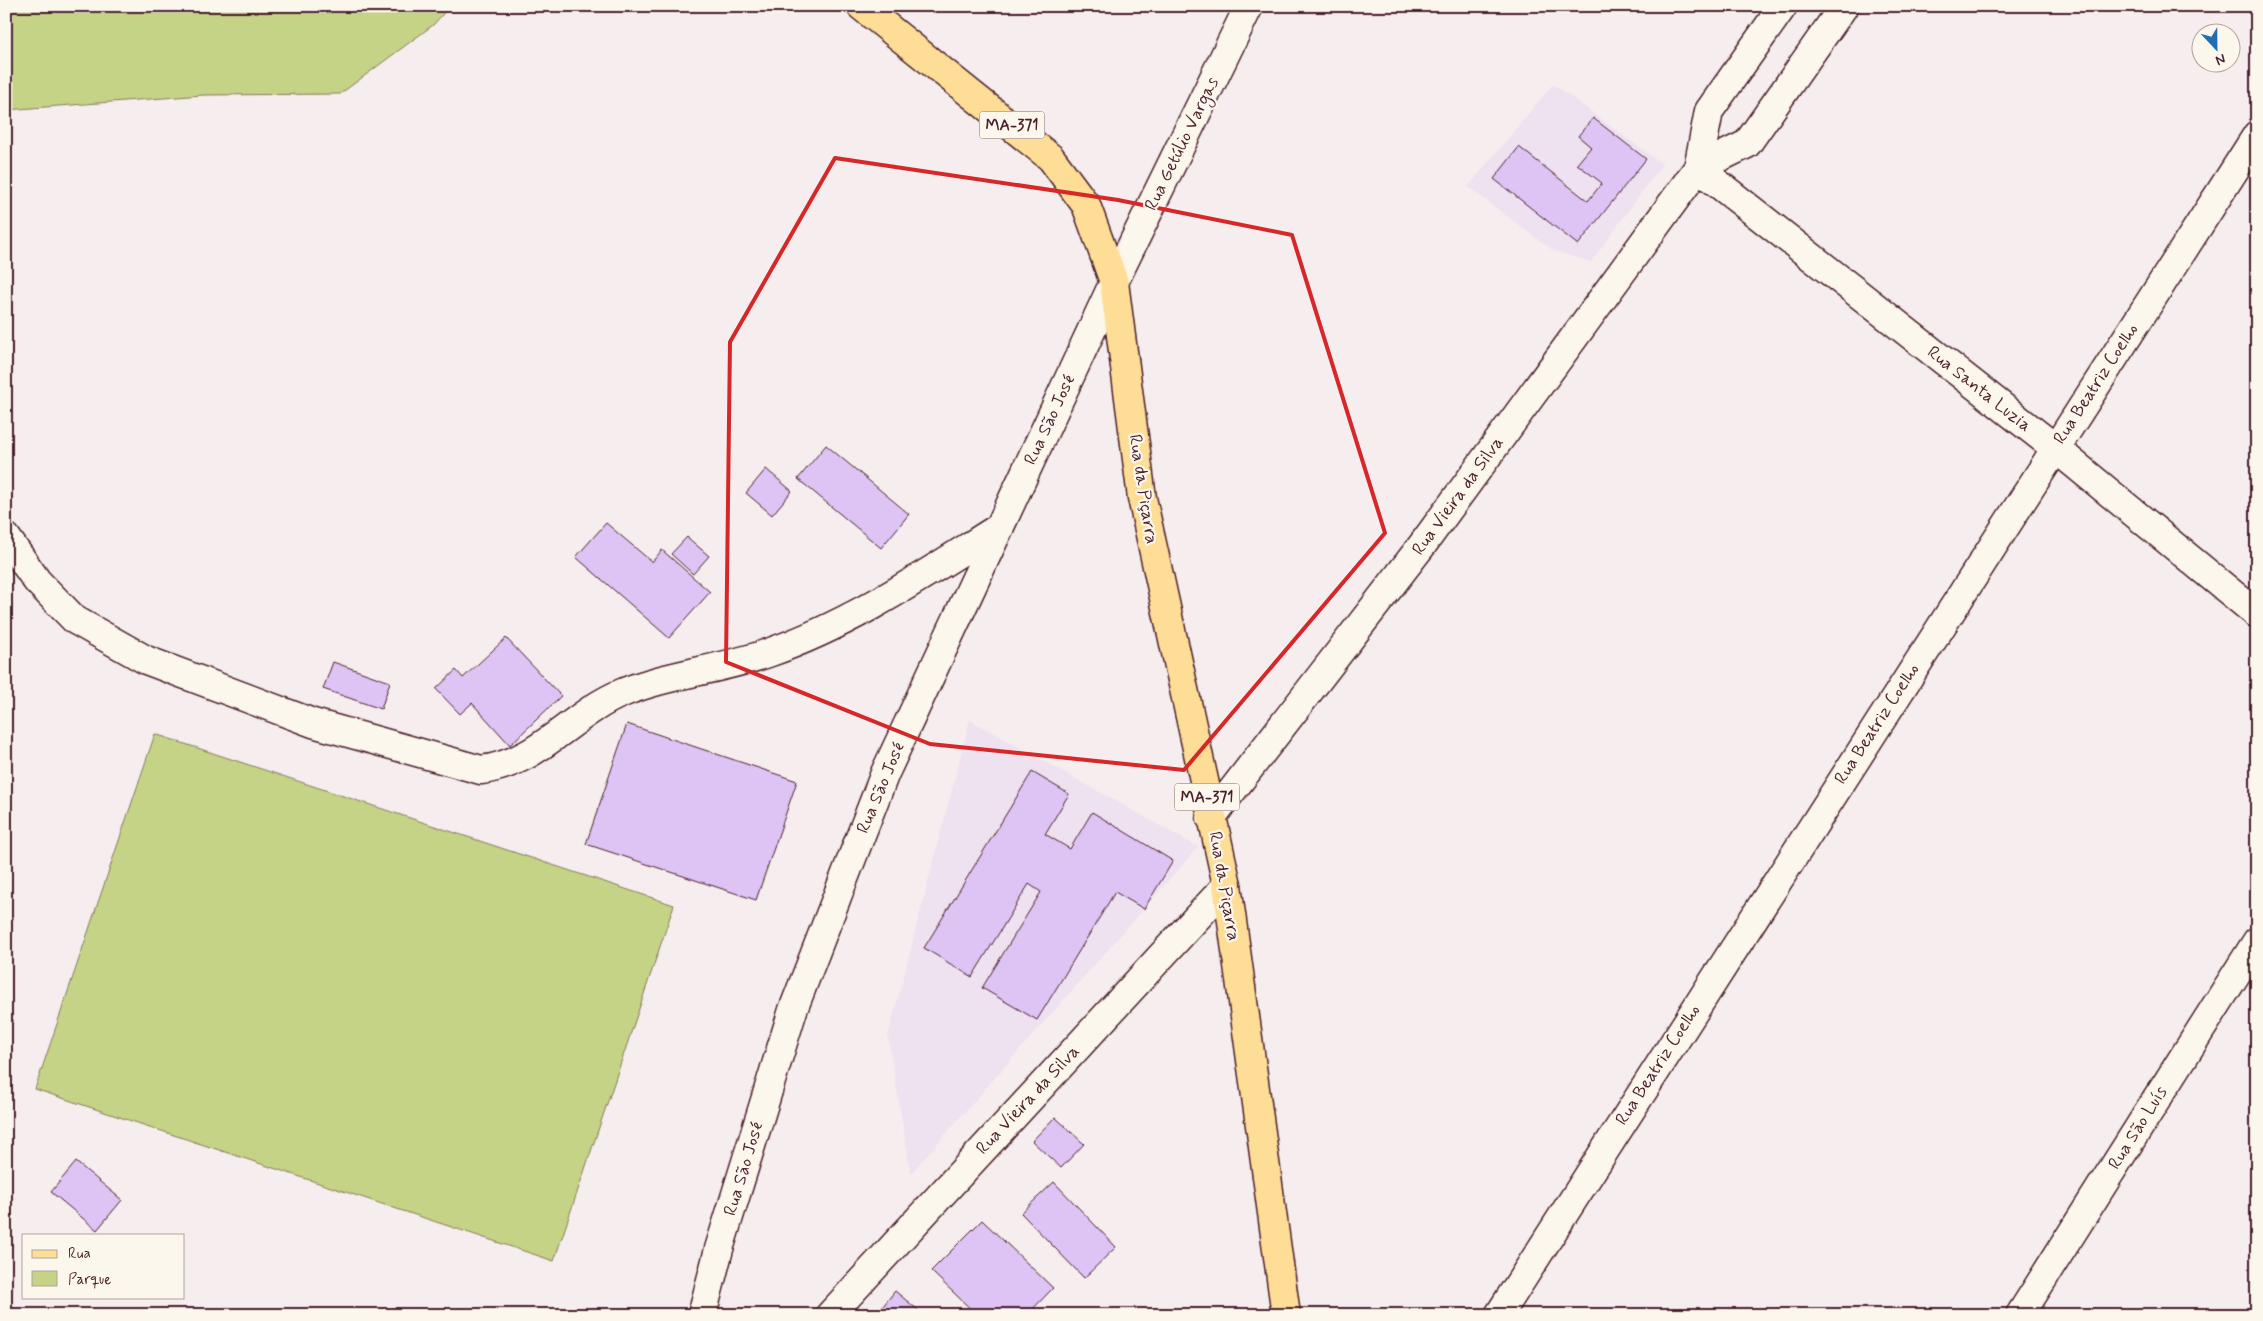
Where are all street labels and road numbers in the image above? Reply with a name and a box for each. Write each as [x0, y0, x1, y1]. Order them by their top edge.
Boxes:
street label: Rua Getúlio Vargas [1139, 73, 1226, 215]
road number: MA-371 [980, 112, 1044, 138]
street label: Rua Beatriz Coelho [2048, 319, 2144, 449]
street label: Rua Santa Luzia [1922, 341, 2036, 437]
street label: Rua São José [1019, 371, 1081, 469]
street label: Rua da Piçarra [1122, 432, 1164, 546]
street label: Rua Vieira da Silva [1407, 432, 1509, 560]
street label: Rua Beatriz Coelho [1829, 659, 1925, 789]
street label: Rua São José [851, 739, 911, 837]
road number: MA-371 [1174, 784, 1240, 810]
street label: Rua da Piçarra [1203, 829, 1245, 943]
street label: Rua Beatriz Coelho [1610, 1000, 1706, 1130]
street label: Rua Vieira da Silva [971, 1040, 1085, 1160]
street label: Rua São Luís [2103, 1082, 2173, 1174]
street label: Rua São José [718, 1119, 770, 1219]

